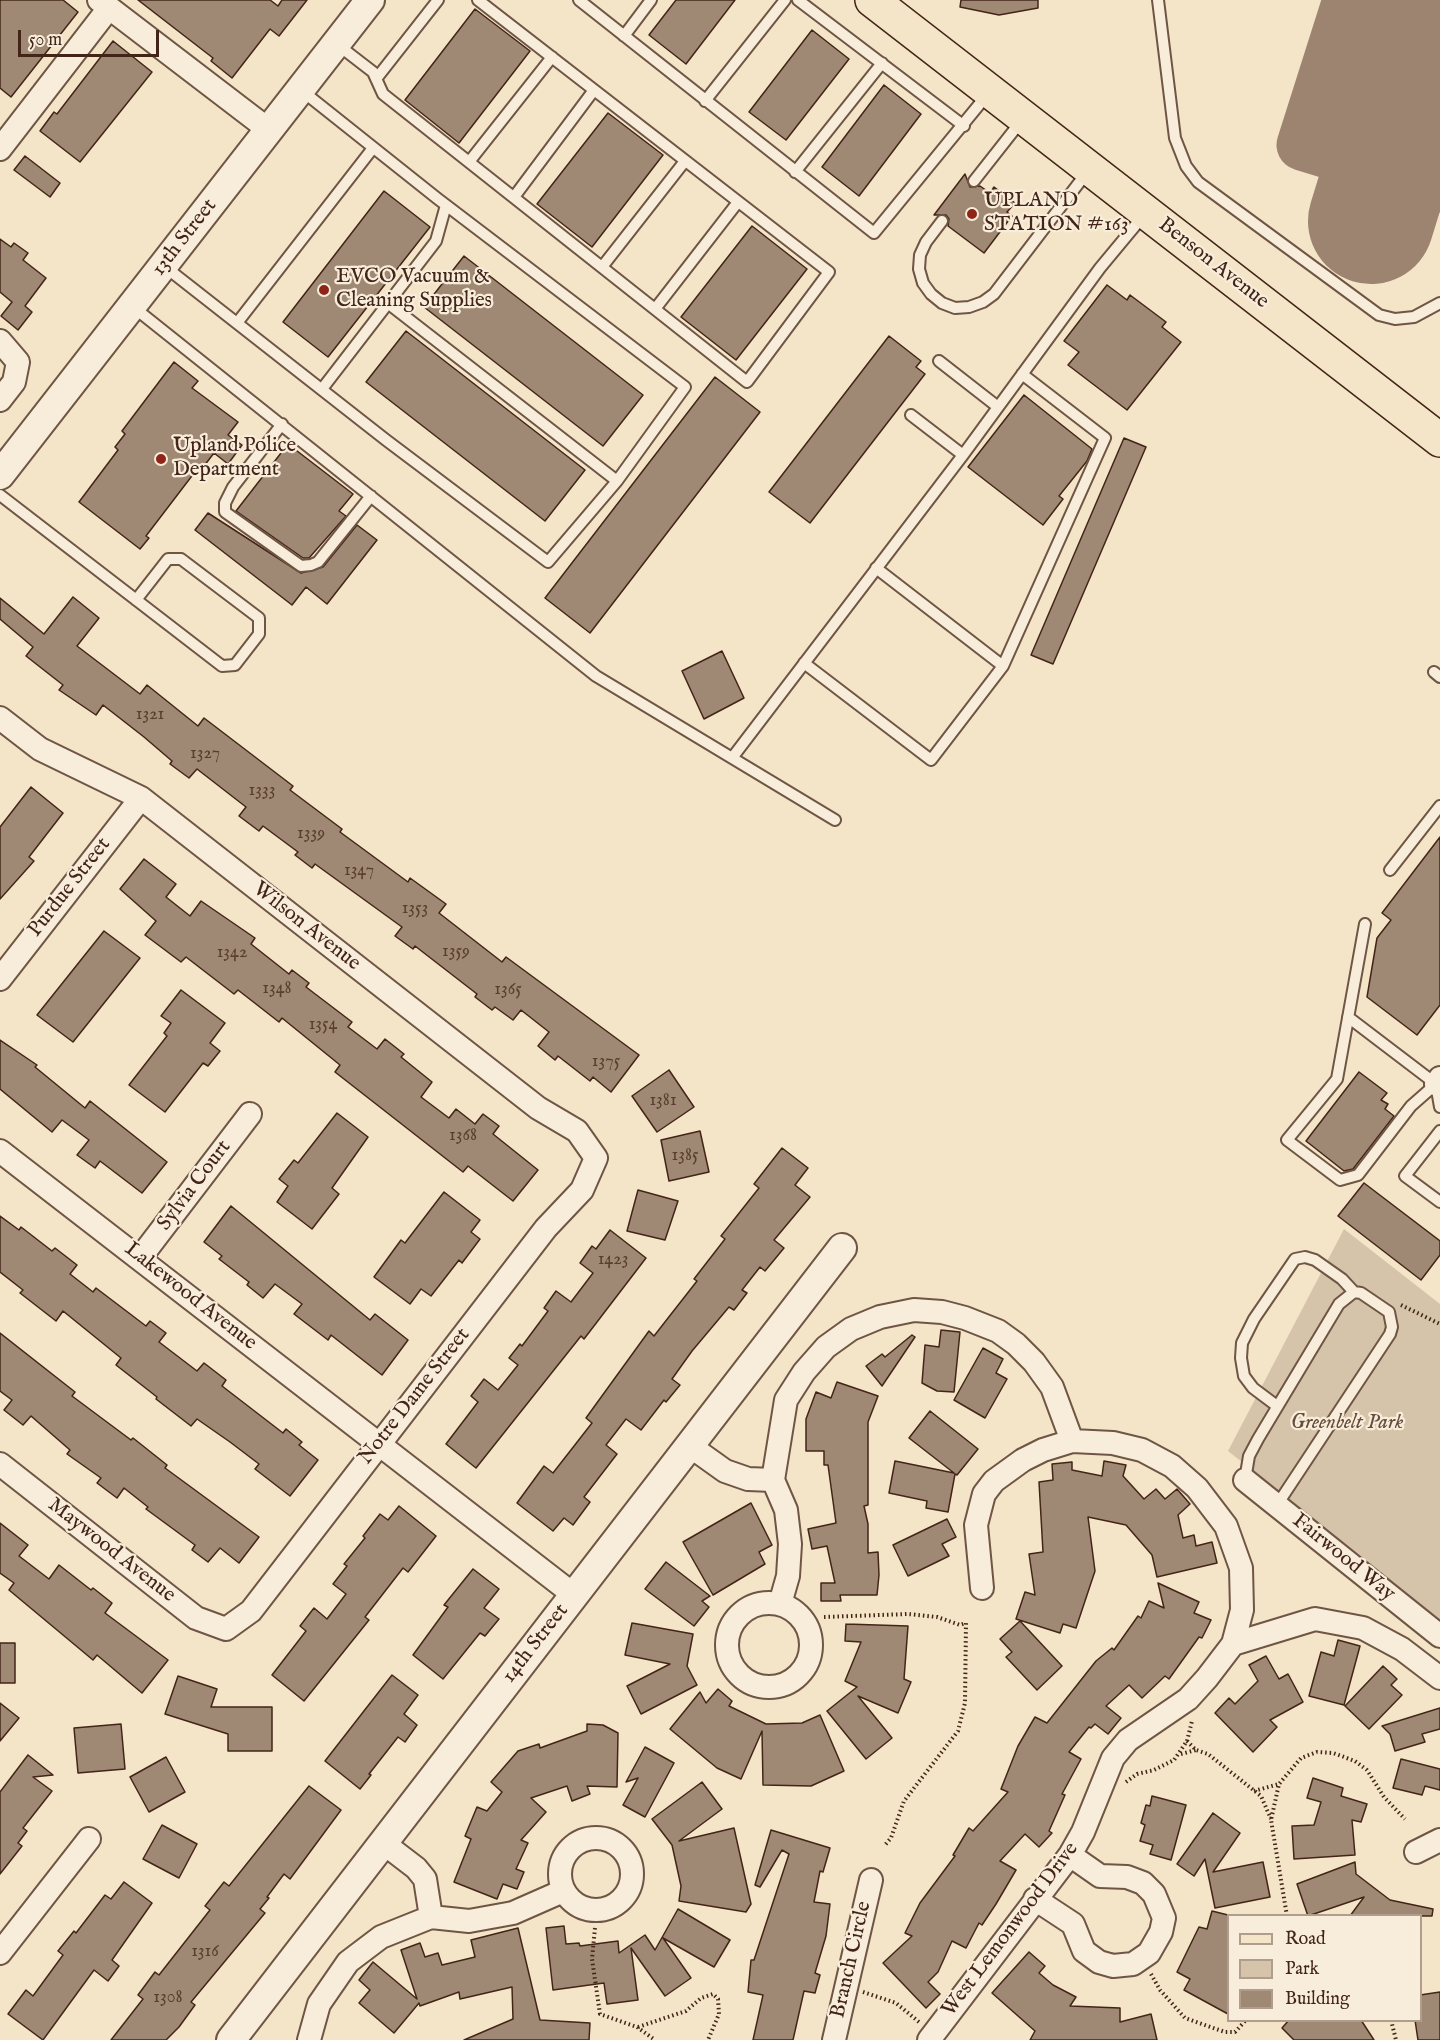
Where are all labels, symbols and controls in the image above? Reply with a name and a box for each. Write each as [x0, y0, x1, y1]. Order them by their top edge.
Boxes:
scale bar [21, 18, 162, 56]
text: 50 m [29, 29, 62, 52]
place label: UPLAND STATION #163 [984, 189, 1128, 239]
street label: 13th Street [147, 194, 223, 282]
marker: UPLAND STATION #163 [965, 207, 979, 221]
street label: Benson Avenue [1153, 213, 1273, 315]
place label: EVCO Vacuum & Cleaning Supplies [336, 265, 492, 315]
marker: EVCO Vacuum & Cleaning Supplies [317, 283, 331, 297]
place label: Upland Police Department [173, 434, 296, 484]
marker: Upland Police Department [154, 452, 168, 466]
house number: 1321 [136, 704, 164, 726]
house number: 1327 [190, 743, 220, 765]
house number: 1333 [249, 780, 275, 802]
house number: 1339 [297, 823, 325, 845]
street label: Purdue Street [23, 833, 117, 943]
house number: 1347 [344, 860, 374, 882]
street label: Wilson Avenue [247, 877, 365, 977]
house number: 1353 [402, 898, 428, 920]
house number: 1359 [442, 941, 470, 963]
house number: 1342 [217, 942, 247, 964]
house number: 1348 [262, 978, 292, 1000]
house number: 1365 [494, 979, 522, 1001]
house number: 1354 [309, 1014, 337, 1036]
house number: 1375 [592, 1051, 620, 1073]
house number: 1381 [649, 1090, 677, 1112]
house number: 1368 [449, 1125, 477, 1147]
street label: Sylvia Court [153, 1136, 237, 1236]
house number: 1385 [671, 1145, 699, 1167]
street label: Lakewood Avenue [119, 1238, 261, 1356]
house number: 1423 [598, 1249, 628, 1271]
street label: Notre Dame Street [354, 1324, 476, 1470]
park label: Greenbelt Park [1291, 1411, 1403, 1437]
street label: Maywood Avenue [42, 1493, 180, 1609]
street label: Fairwood Way [1286, 1509, 1400, 1607]
street label: 14th Street [497, 1599, 575, 1689]
street label: West Lemonwood Drive [937, 1838, 1085, 2022]
street label: Branch Circle [826, 1899, 878, 2021]
legend [1227, 1914, 1422, 2022]
text: Road [1285, 1928, 1326, 1951]
house number: 1316 [191, 1941, 219, 1963]
text: Park [1285, 1958, 1319, 1981]
house number: 1308 [153, 1987, 183, 2009]
text: Building [1285, 1988, 1350, 2011]

